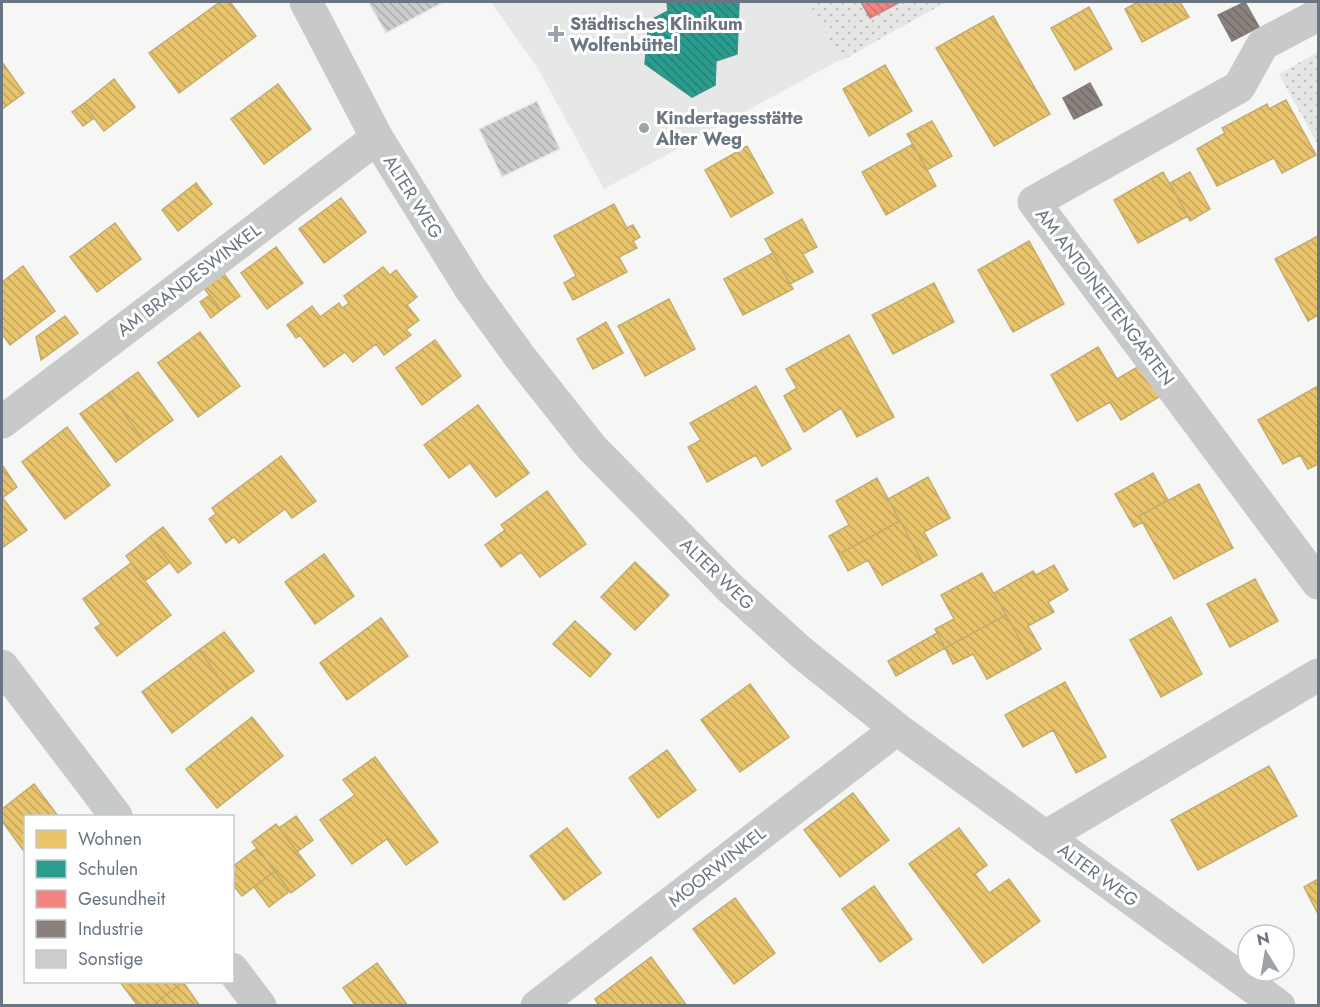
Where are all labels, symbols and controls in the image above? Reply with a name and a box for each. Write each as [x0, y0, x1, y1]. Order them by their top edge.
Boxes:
place label: Städtisches Klinikum Wolfenbüttel [570, 11, 743, 58]
marker: Städtisches Klinikum Wolfenbüttel [547, 25, 565, 43]
place label: Kindertagesstätte Alter Weg [655, 105, 803, 152]
marker: Kindertagesstätte Alter Weg [637, 121, 651, 135]
street label: ALTER WEG [377, 150, 449, 244]
street label: AM ANTOINETTENGARTEN [1030, 203, 1180, 391]
street label: AM BRANDESWINKEL [112, 217, 266, 343]
street label: ALTER WEG [674, 532, 760, 616]
legend [24, 815, 234, 983]
street label: MOORWINKEL [663, 821, 771, 913]
text: Wohnen [78, 826, 142, 852]
street label: ALTER WEG [1052, 837, 1144, 913]
text: Schulen [78, 856, 138, 882]
text: Gesundheit [78, 886, 166, 912]
text: Industrie [78, 916, 143, 942]
north arrow [1236, 923, 1296, 983]
text: N [1255, 926, 1272, 951]
text: Sonstige [78, 946, 143, 972]

